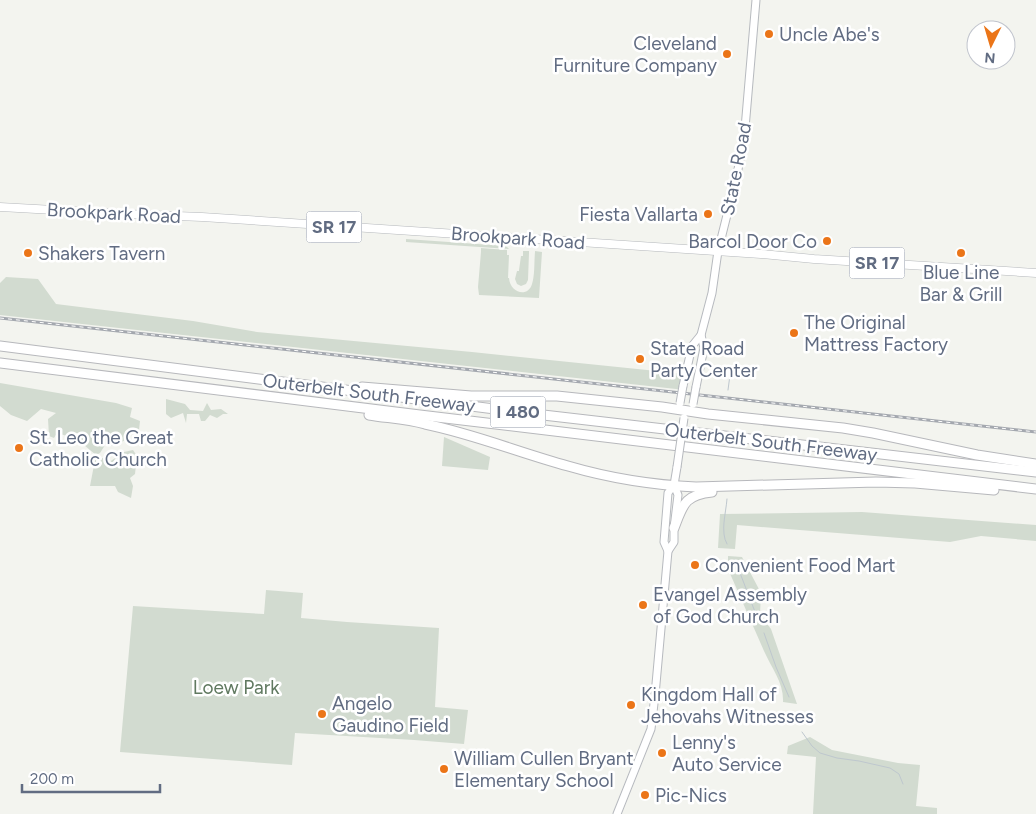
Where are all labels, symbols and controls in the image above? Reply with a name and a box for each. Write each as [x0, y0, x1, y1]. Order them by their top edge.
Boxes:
north arrow [966, 20, 1016, 70]
place label: Uncle Abe's [779, 23, 880, 46]
marker: Uncle Abe's [763, 28, 775, 40]
place label: Cleveland Furniture Company [553, 32, 717, 77]
marker: Cleveland Furniture Company [721, 48, 733, 60]
text: N [984, 49, 996, 66]
street label: State Road [716, 120, 756, 218]
street label: Brookpark Road [46, 198, 182, 228]
place label: Fiesta Vallarta [579, 203, 698, 226]
marker: Fiesta Vallarta [702, 208, 714, 220]
road number: SR 17 [306, 212, 362, 242]
street label: Brookpark Road [450, 222, 586, 254]
place label: Barcol Door Co [688, 230, 817, 253]
marker: Barcol Door Co [821, 235, 833, 247]
place label: Shakers Tavern [38, 242, 165, 265]
marker: Shakers Tavern [22, 247, 34, 259]
marker: Blue Line Bar & Grill [955, 247, 967, 259]
road number: SR 17 [850, 248, 904, 278]
place label: Blue Line Bar & Grill [920, 261, 1002, 306]
place label: The Original Mattress Factory [804, 311, 948, 356]
marker: The Original Mattress Factory [788, 327, 800, 339]
place label: State Road Party Center [650, 337, 758, 382]
marker: State Road Party Center [634, 353, 646, 365]
street label: Outerbelt South Freeway [261, 369, 477, 417]
road number: I 480 [490, 397, 546, 428]
street label: Outerbelt South Freeway [663, 418, 879, 466]
place label: St. Leo the Great Catholic Church [29, 426, 173, 471]
marker: St. Leo the Great Catholic Church [13, 442, 25, 454]
place label: Convenient Food Mart [705, 554, 896, 577]
marker: Convenient Food Mart [689, 559, 701, 571]
place label: Evangel Assembly of God Church [653, 583, 807, 628]
marker: Evangel Assembly of God Church [637, 599, 649, 611]
park label: Loew Park [193, 676, 280, 699]
place label: Kingdom Hall of Jehovahs Witnesses [641, 683, 814, 728]
place label: Angelo Gaudino Field [332, 692, 449, 737]
marker: Kingdom Hall of Jehovahs Witnesses [625, 699, 637, 711]
marker: Angelo Gaudino Field [316, 708, 328, 720]
place label: Lenny's Auto Service [672, 731, 782, 776]
place label: William Cullen Bryant Elementary School [454, 747, 634, 792]
marker: Lenny's Auto Service [656, 747, 668, 759]
scale bar [22, 762, 160, 794]
marker: William Cullen Bryant Elementary School [438, 763, 450, 775]
text: 200 m [30, 770, 74, 788]
place label: Pic-Nics [655, 784, 727, 807]
marker: Pic-Nics [639, 789, 651, 801]

